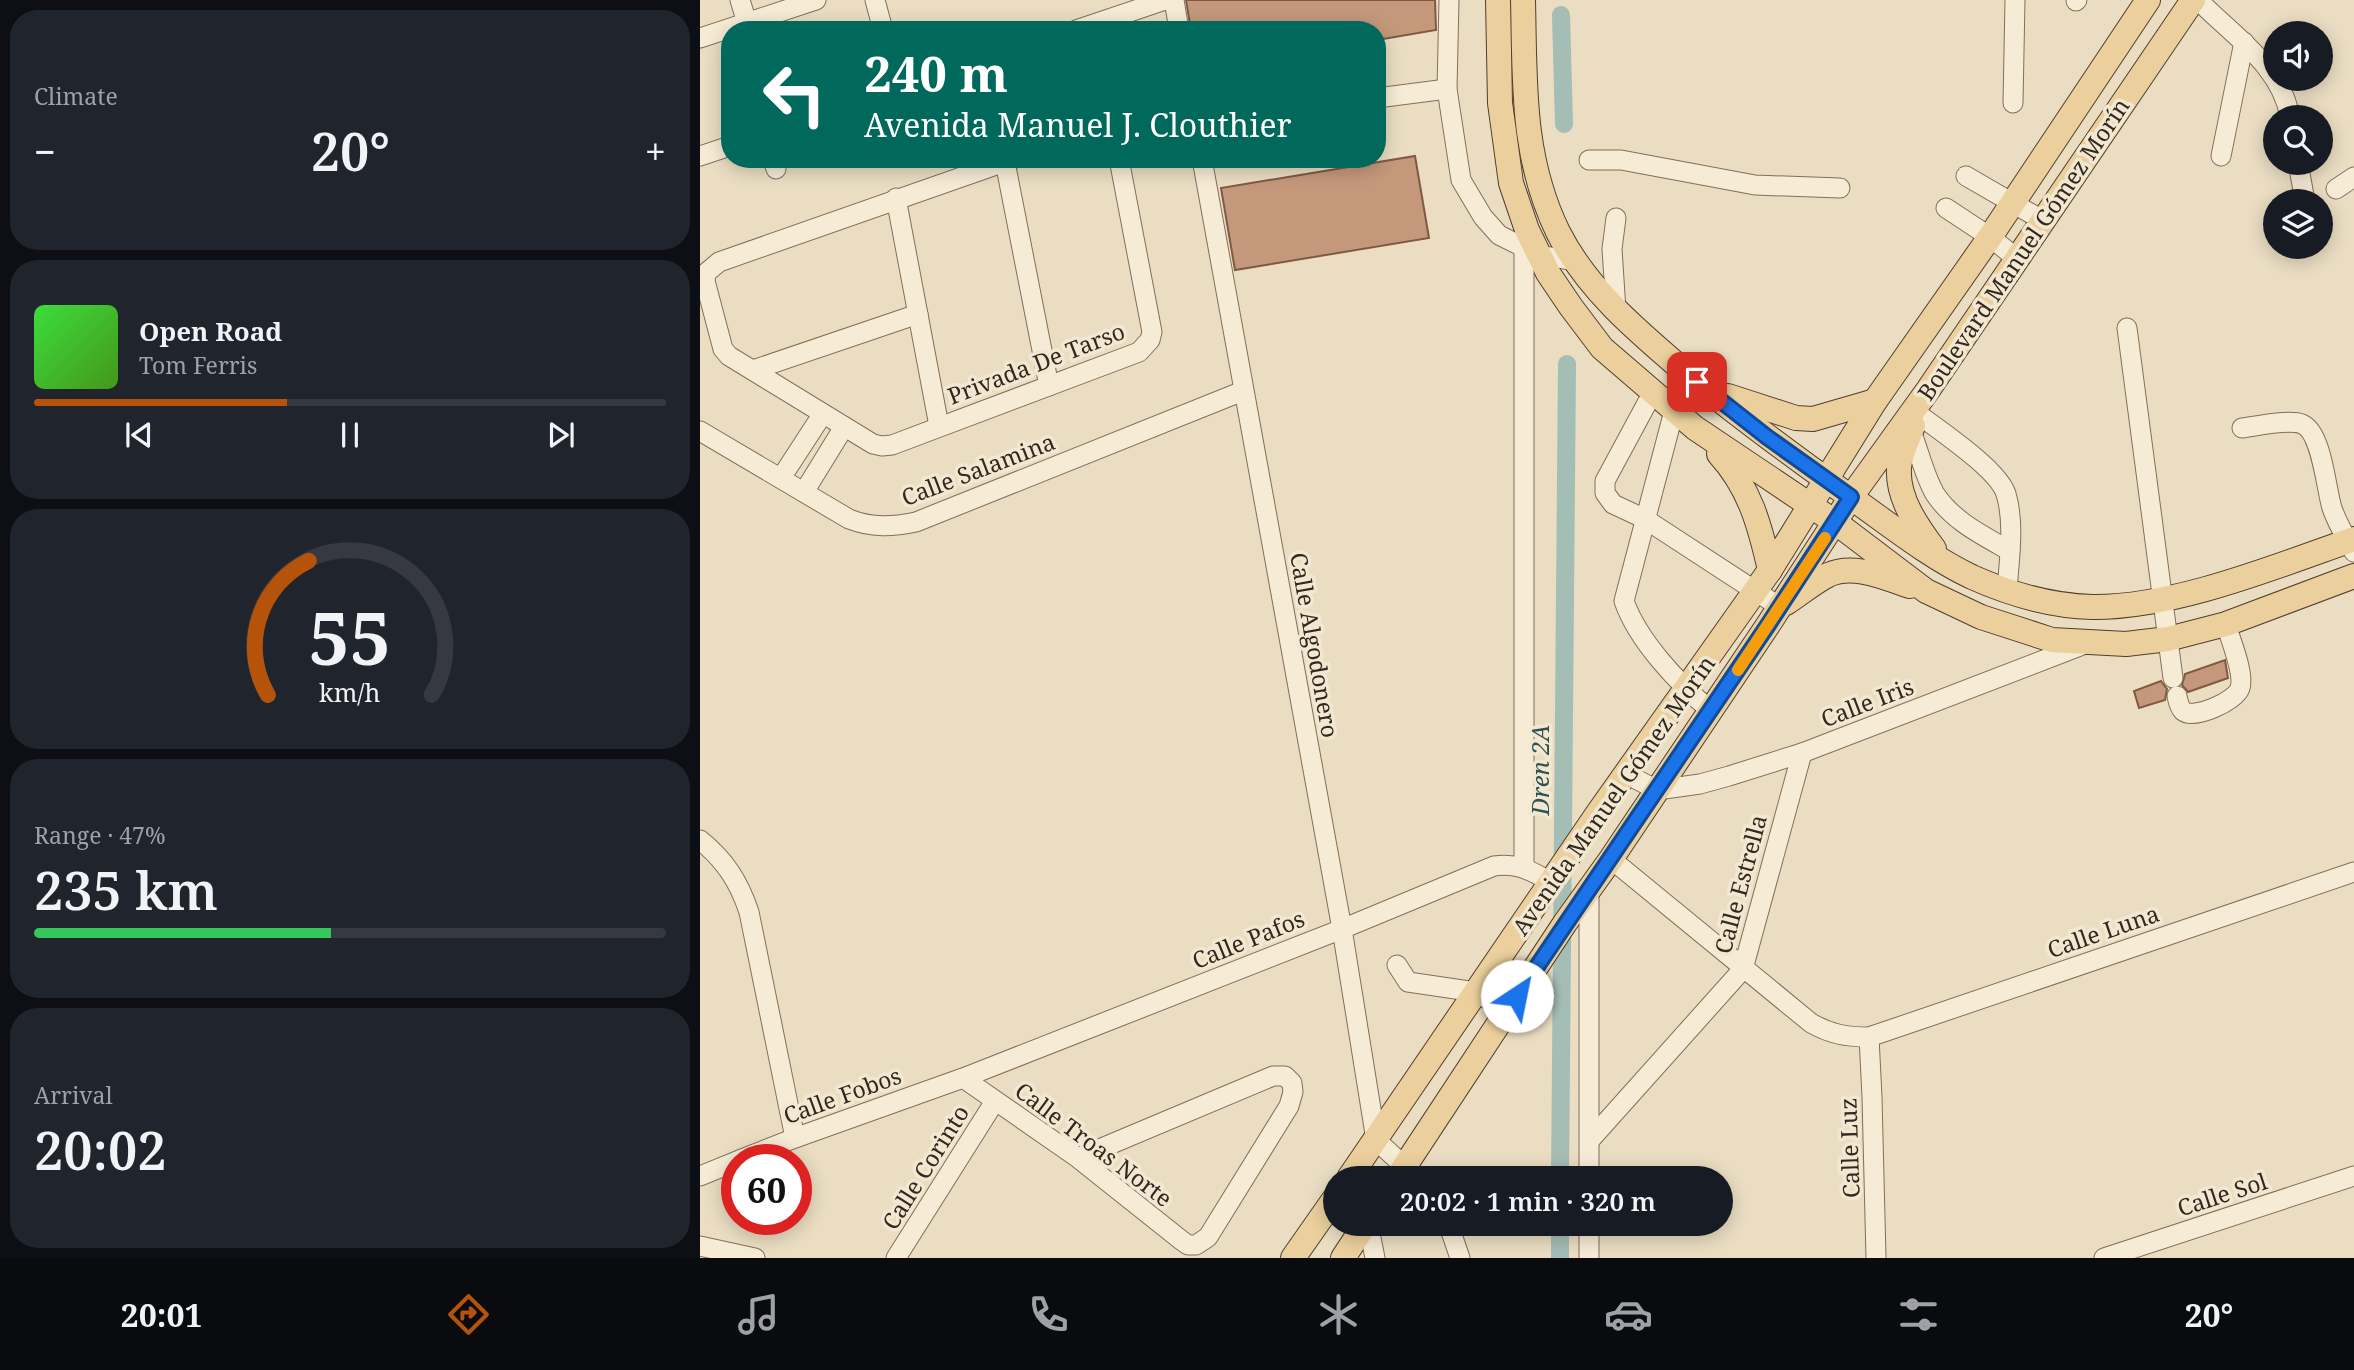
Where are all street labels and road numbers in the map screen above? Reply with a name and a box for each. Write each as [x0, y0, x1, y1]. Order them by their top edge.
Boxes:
street label: Boulevard Manuel Gómez Morín [1910, 91, 2137, 406]
street label: Privada De Tarso [943, 315, 1129, 411]
street label: Calle Salamina [897, 425, 1059, 513]
street label: Calle Algodonero [1283, 550, 1347, 740]
street label: Avenida Manuel Gómez Morín [1504, 649, 1722, 941]
street label: Calle Iris [1816, 670, 1918, 734]
street label: Calle Estrella [1706, 811, 1774, 957]
street label: Calle Luna [2043, 897, 2163, 965]
street label: Calle Pafos [1187, 902, 1309, 976]
street label: Calle Fobos [779, 1059, 905, 1131]
street label: Calle Troas Norte [1009, 1074, 1179, 1214]
street label: Calle Luz [1831, 1097, 1867, 1199]
street label: Calle Corinto [874, 1099, 976, 1235]
street label: Calle Sol [2173, 1164, 2271, 1224]

